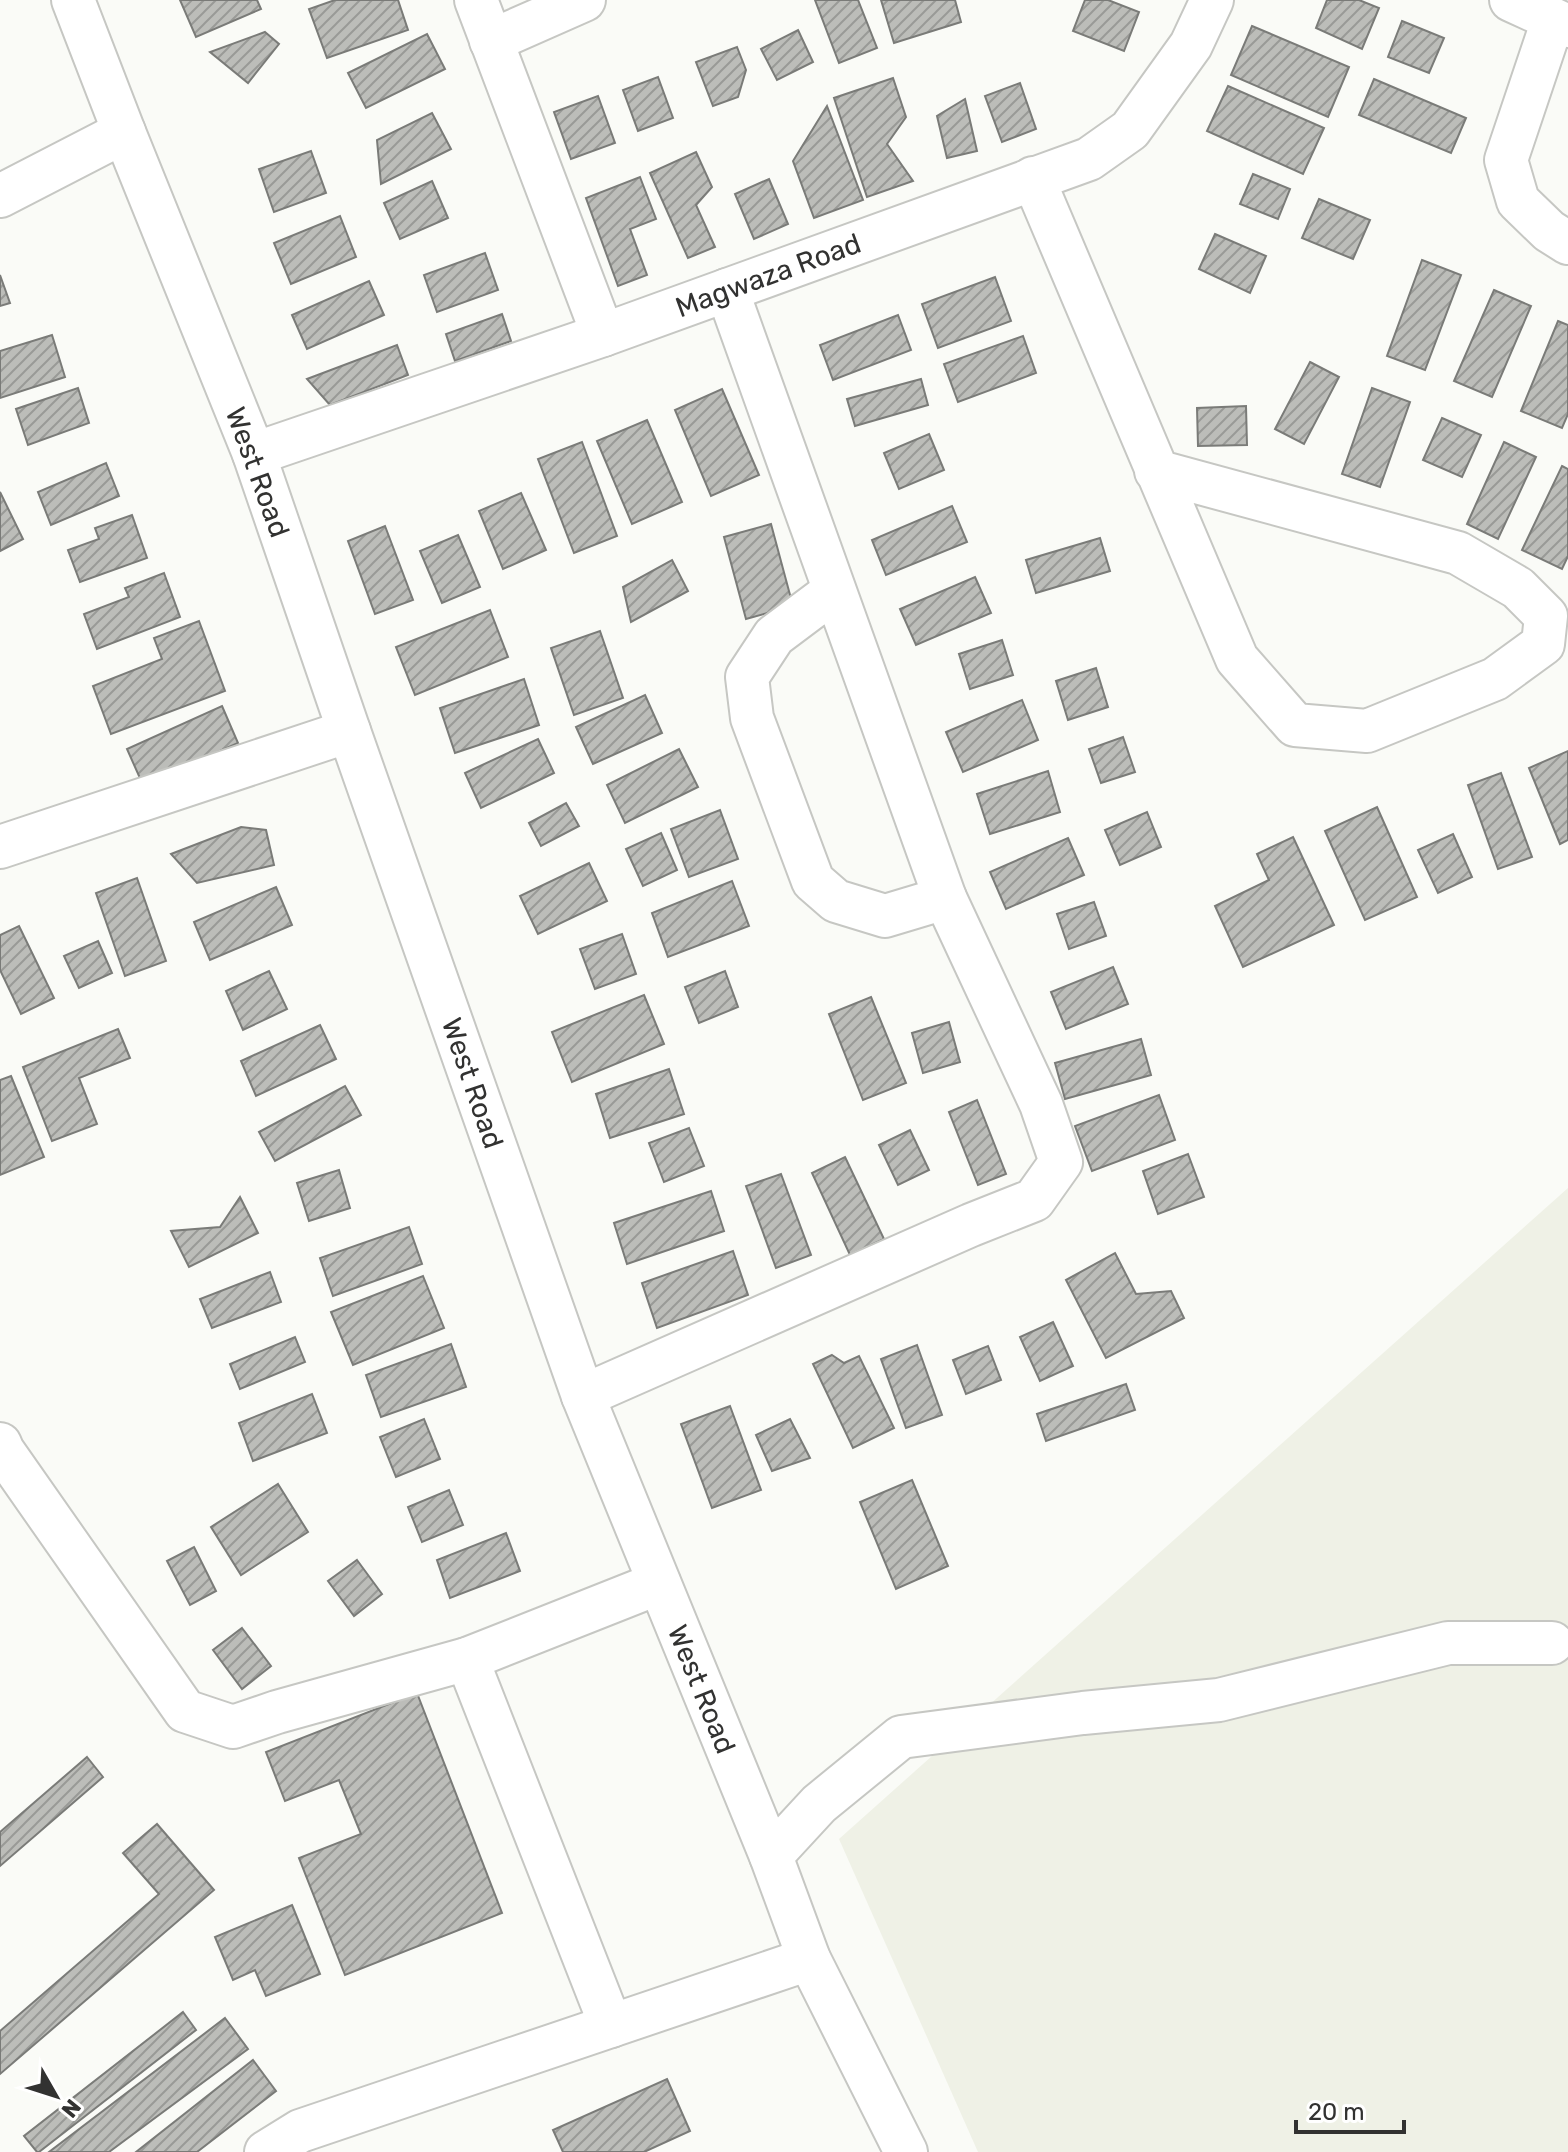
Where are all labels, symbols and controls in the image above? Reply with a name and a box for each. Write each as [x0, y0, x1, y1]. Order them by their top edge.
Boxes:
street label: Magwaza Road [671, 227, 865, 324]
street label: West Road [219, 403, 296, 542]
street label: West Road [435, 1014, 510, 1153]
street label: West Road [661, 1620, 742, 1758]
north arrow [16, 2056, 96, 2136]
scale bar [1296, 2084, 1404, 2134]
text: N [56, 2094, 87, 2123]
text: 20 m [1308, 2098, 1365, 2126]

